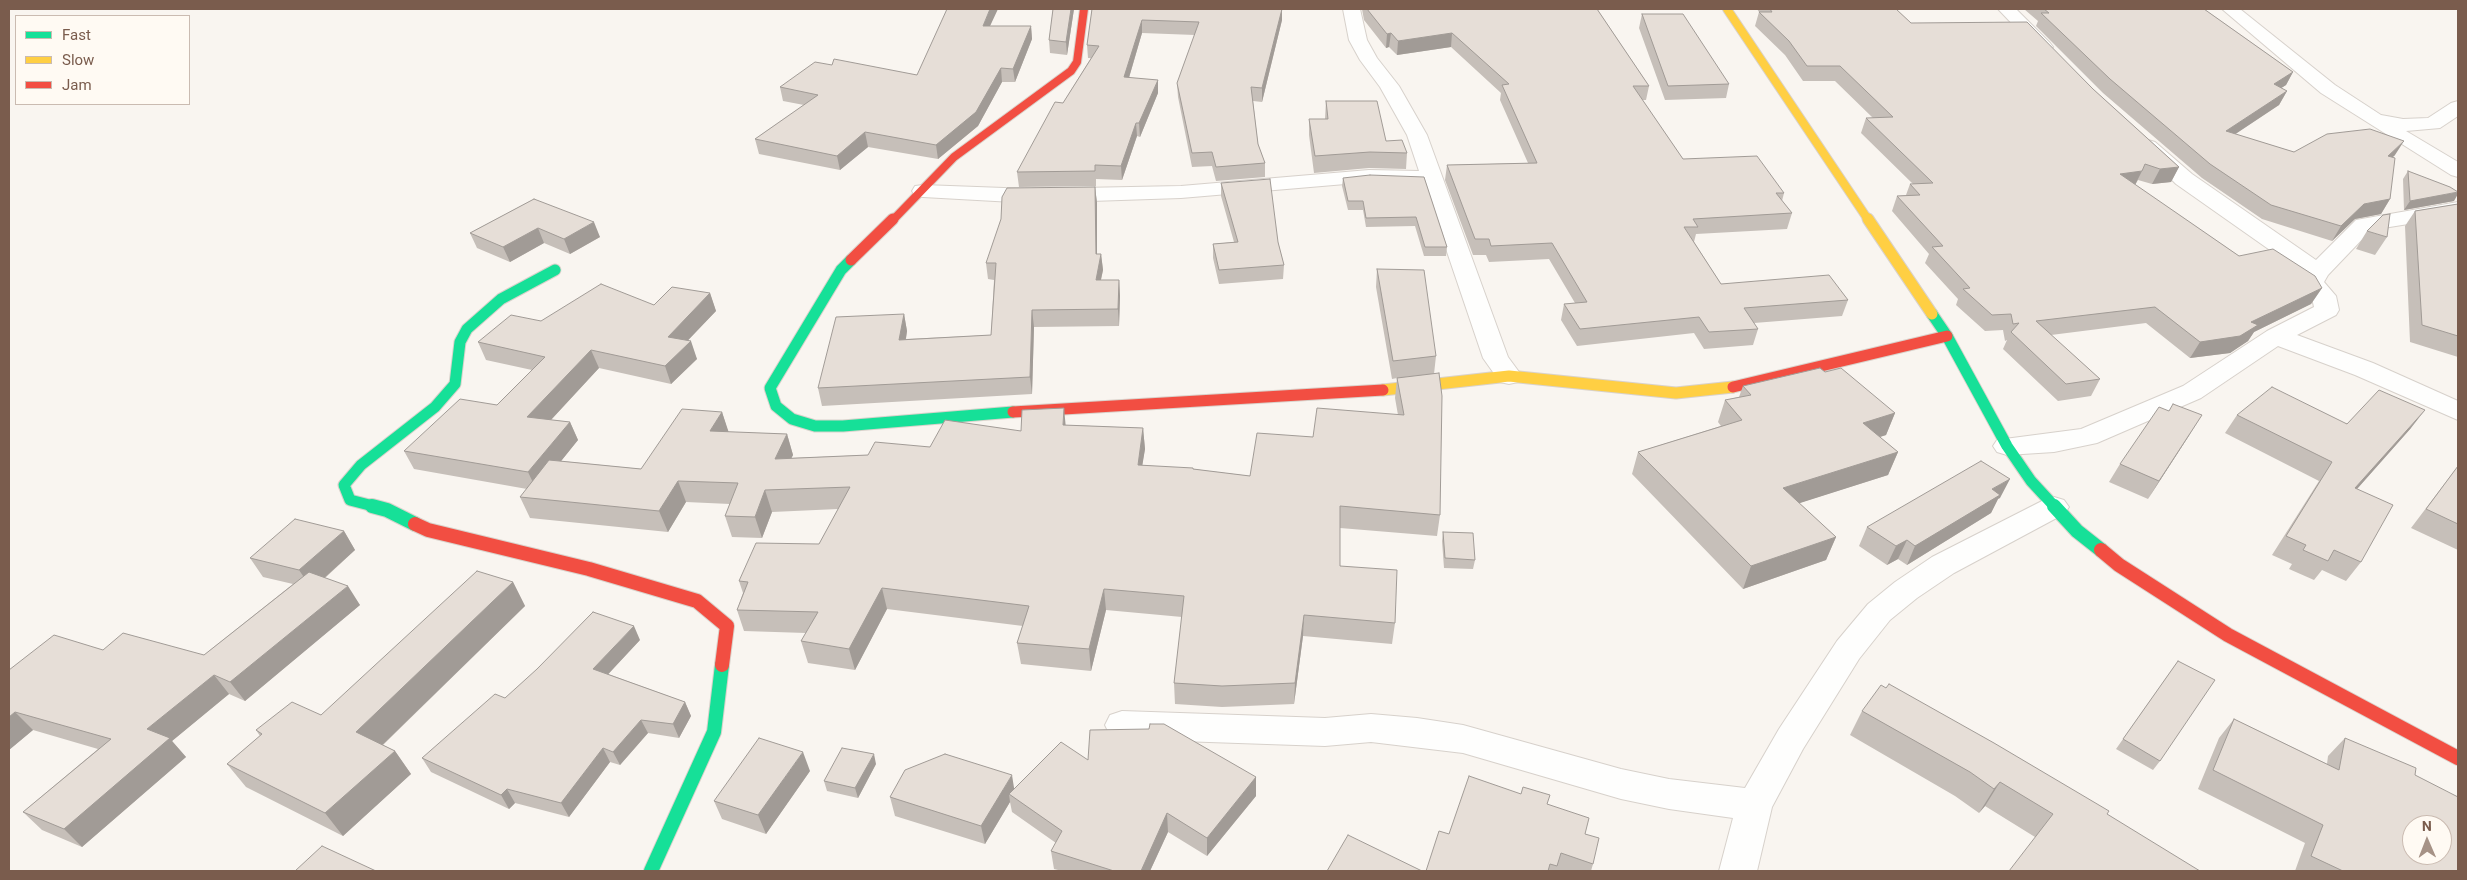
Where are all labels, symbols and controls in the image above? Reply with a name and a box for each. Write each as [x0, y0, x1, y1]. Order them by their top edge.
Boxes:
legend [15, 15, 190, 105]
text: Fast [62, 26, 91, 44]
text: Slow [62, 51, 94, 69]
text: Jam [62, 76, 92, 94]
north arrow [2402, 815, 2452, 865]
text: N [2422, 818, 2432, 834]

